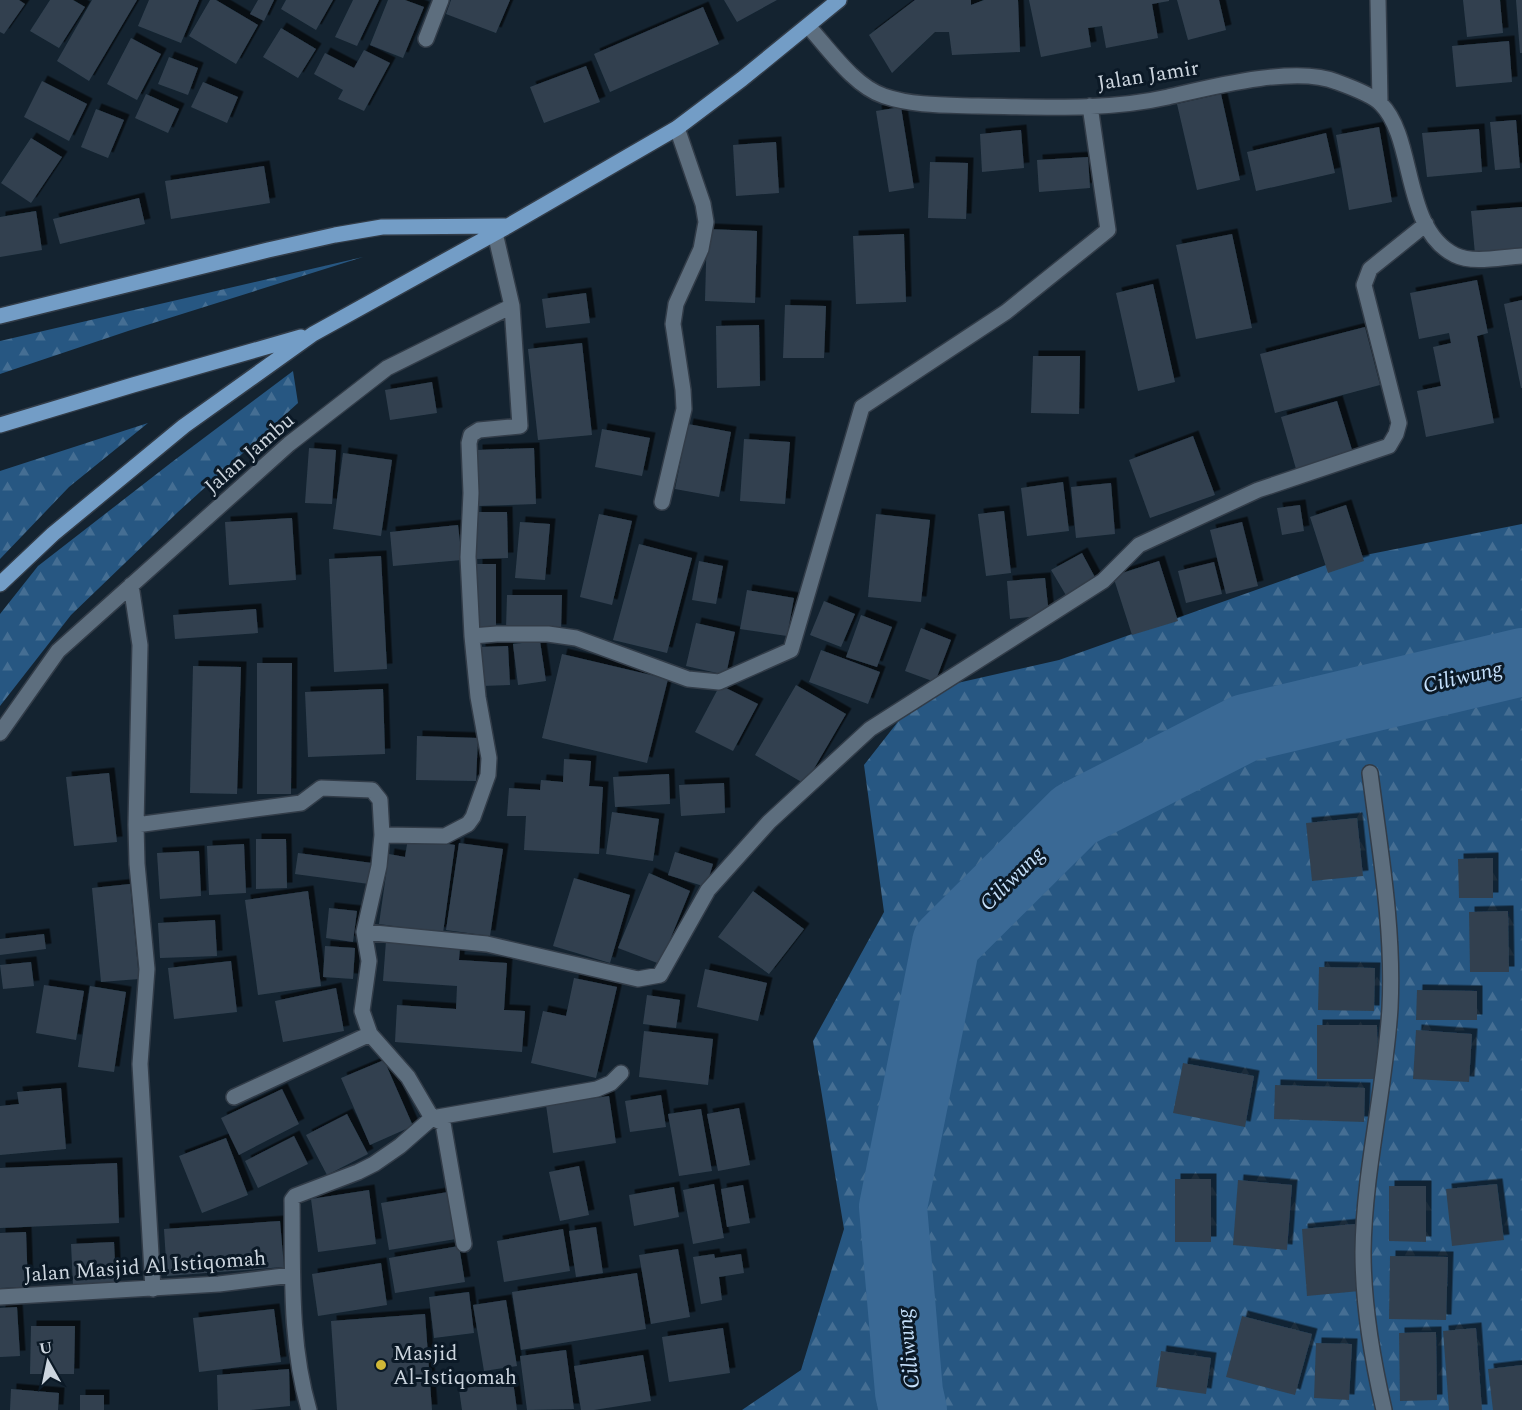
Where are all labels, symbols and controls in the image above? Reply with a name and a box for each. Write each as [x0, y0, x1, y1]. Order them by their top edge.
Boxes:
street label: Jalan Jamir [1095, 52, 1201, 100]
street label: Jalan Jambu [197, 405, 302, 502]
water label: Ciliwung [1419, 652, 1506, 703]
water label: Ciliwung [972, 838, 1053, 919]
street label: Jalan Masjid Al Istiqomah [23, 1243, 267, 1291]
water label: Ciliwung [888, 1306, 929, 1391]
north arrow [18, 1332, 78, 1392]
text: U [37, 1335, 54, 1361]
place label: Masjid Al-Istiqomah [393, 1338, 517, 1394]
marker: Masjid Al-Istiqomah [374, 1358, 388, 1372]

